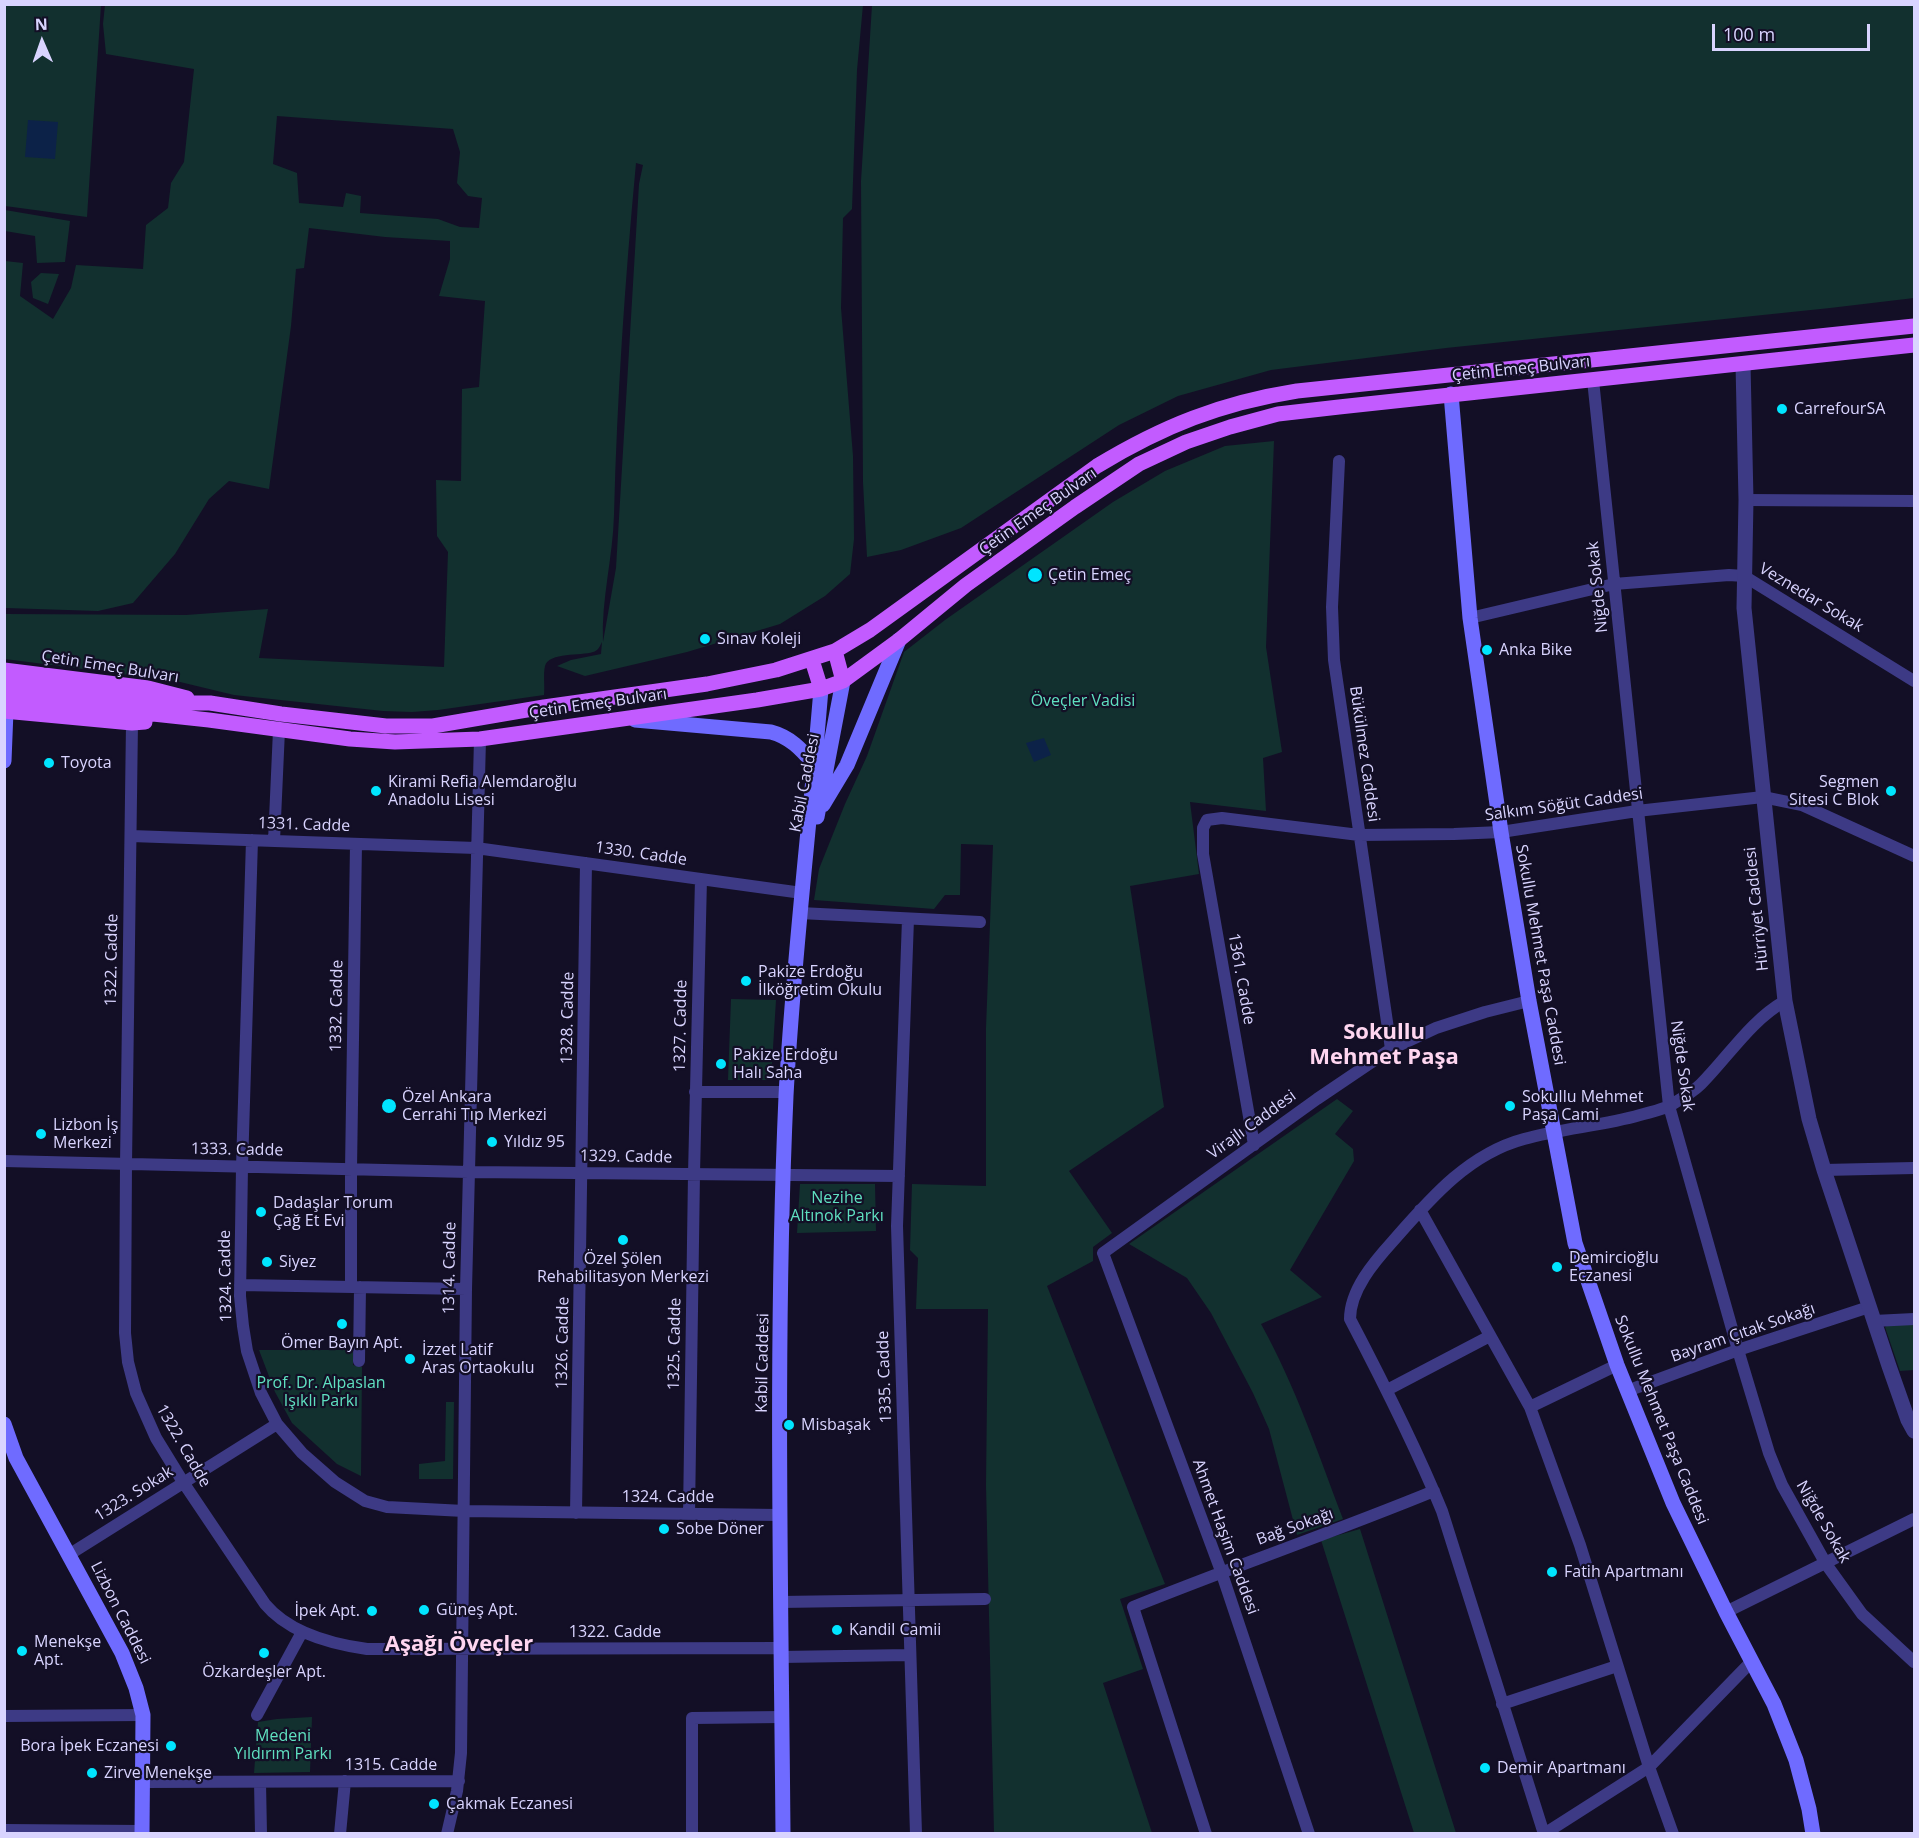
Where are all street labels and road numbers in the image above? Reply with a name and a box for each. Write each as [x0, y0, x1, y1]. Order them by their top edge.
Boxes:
street label: Çetin Emeç Bulvarı [1451, 352, 1591, 386]
street label: Çetin Emeç Bulvarı [976, 464, 1100, 560]
street label: Niğde Sokak [1584, 540, 1612, 634]
street label: Veznedar Sokak [1755, 559, 1867, 637]
street label: Çetin Emeç Bulvarı [40, 647, 180, 687]
street label: Çetin Emeç Bulvarı [528, 685, 668, 723]
street label: Bükülmez Caddesi [1345, 685, 1383, 823]
street label: Kabil Caddesi [786, 732, 824, 834]
street label: Salkım Söğüt Caddesi [1484, 784, 1644, 826]
street label: 1331. Cadde [257, 814, 351, 836]
street label: 1330. Cadde [594, 838, 688, 870]
street label: Sokullu Mehmet Paşa Caddesi [1511, 843, 1569, 1067]
street label: Hürriyet Caddesi [1741, 846, 1773, 972]
street label: 1322. Cadde [102, 914, 122, 1006]
street label: 1361. Cadde [1224, 932, 1258, 1026]
street label: 1332. Cadde [327, 960, 347, 1052]
street label: 1328. Cadde [558, 972, 578, 1064]
street label: 1327. Cadde [671, 980, 691, 1072]
street label: Niğde Sokak [1666, 1019, 1698, 1113]
street label: Virajlı Caddesi [1204, 1087, 1300, 1163]
street label: 1333. Cadde [191, 1140, 283, 1160]
street label: 1329. Cadde [580, 1147, 672, 1167]
street label: 1314. Cadde [440, 1222, 460, 1314]
street label: 1324. Cadde [216, 1230, 236, 1322]
street label: 1326. Cadde [553, 1297, 573, 1389]
street label: 1325. Cadde [665, 1298, 685, 1390]
street label: Bayram Çıtak Sokağı [1668, 1299, 1818, 1367]
street label: Kabil Caddesi [753, 1313, 773, 1413]
street label: Sokullu Mehmet Paşa Caddesi [1610, 1313, 1712, 1527]
street label: 1335. Cadde [874, 1330, 896, 1424]
street label: 1322. Cadde [152, 1401, 214, 1491]
street label: Ahmet Haşim Caddesi [1188, 1457, 1262, 1617]
street label: 1323. Sokak [91, 1462, 177, 1526]
street label: Niğde Sokak [1792, 1477, 1854, 1567]
street label: 1324. Cadde [622, 1487, 714, 1507]
street label: Bağ Sokağı [1254, 1504, 1336, 1550]
street label: Lizbon Caddesi [86, 1559, 154, 1667]
street label: 1322. Cadde [569, 1622, 661, 1642]
street label: 1315. Cadde [345, 1755, 437, 1775]

